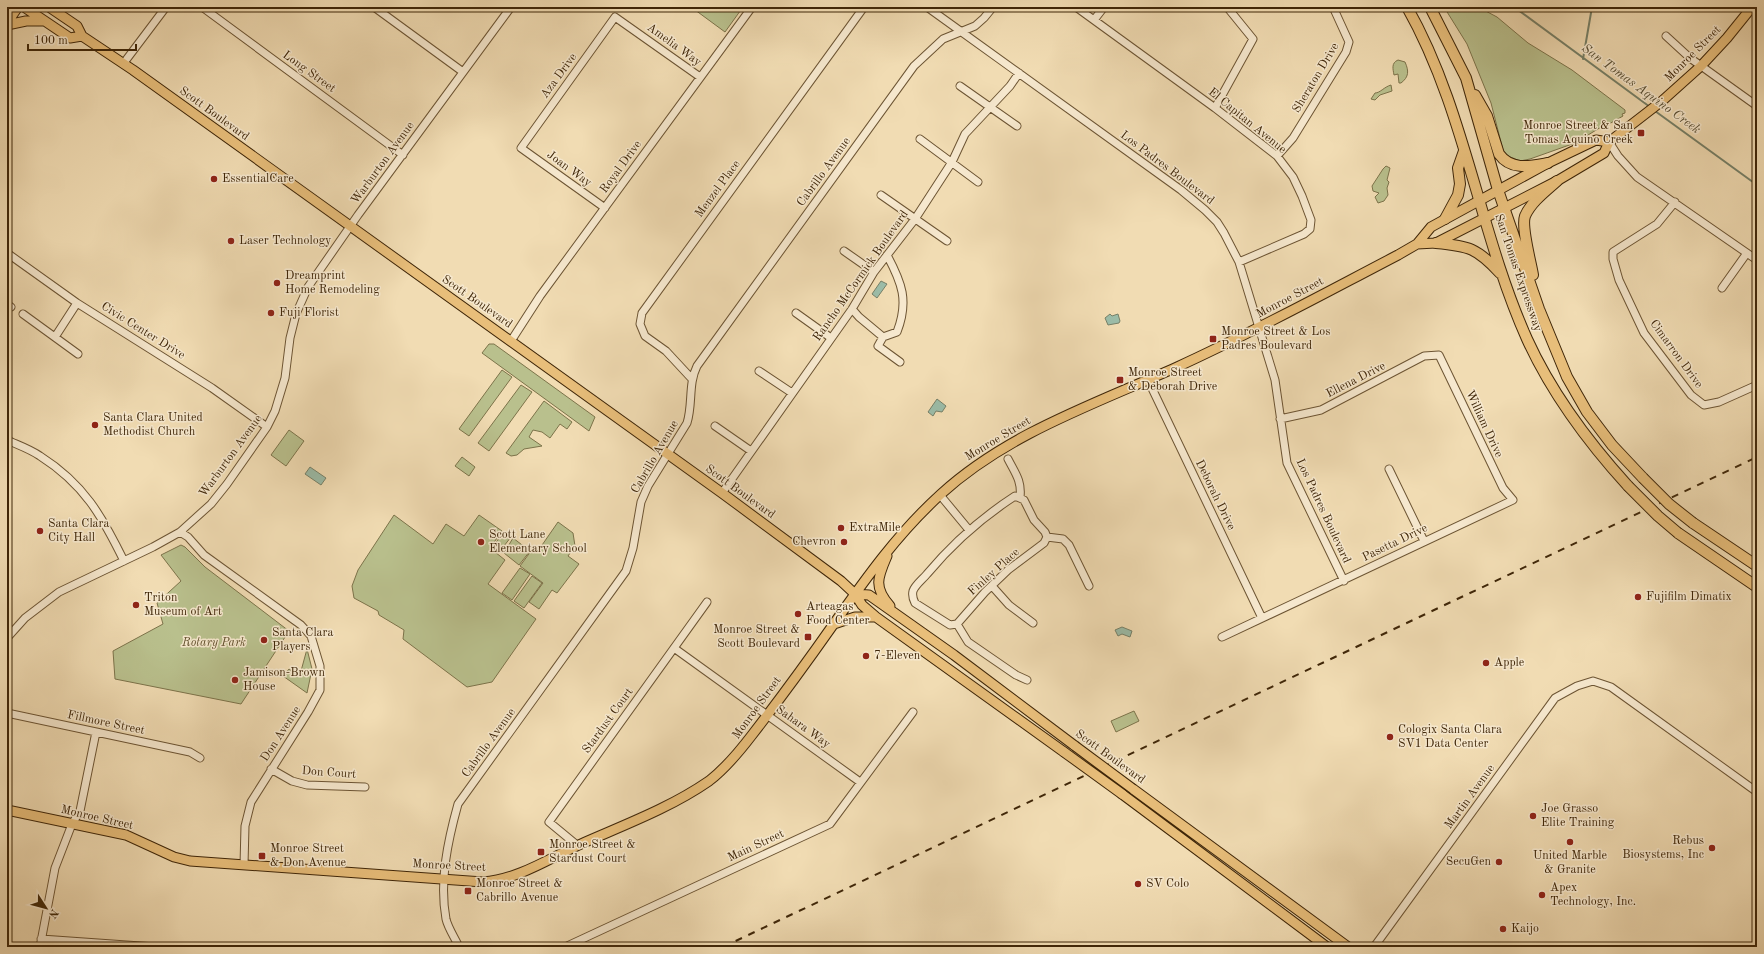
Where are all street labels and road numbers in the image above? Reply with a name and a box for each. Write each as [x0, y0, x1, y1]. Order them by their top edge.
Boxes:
street label: Amelia Way [645, 21, 704, 69]
street label: Monroe Street [1663, 24, 1723, 84]
street label: Sheraton Drive [1290, 41, 1342, 115]
street label: Long Street [280, 49, 338, 95]
street label: Aza Drive [539, 51, 580, 101]
street label: Scott Boulevard [177, 85, 251, 143]
street label: El Capitan Avenue [1206, 86, 1289, 156]
street label: Warburton Avenue [349, 119, 417, 206]
street label: Los Padres Boulevard [1118, 129, 1216, 207]
street label: Cabrillo Avenue [795, 135, 853, 209]
street label: Royal Drive [598, 138, 644, 196]
street label: Joan Way [544, 149, 594, 190]
street label: Menzel Place [693, 158, 743, 220]
street label: Rancho McCormick Boulevard [811, 209, 911, 343]
street label: San Tomas Expressway [1492, 213, 1544, 334]
street label: Scott Boulevard [440, 273, 514, 331]
street label: Monroe Street [1254, 275, 1326, 321]
street label: Civic Center Drive [99, 300, 187, 362]
street label: Cimarron Drive [1647, 318, 1705, 391]
street label: Ellena Drive [1324, 360, 1388, 400]
street label: William Drive [1463, 388, 1505, 460]
street label: Warburton Avenue [197, 412, 265, 499]
street label: Monroe Street [963, 415, 1033, 463]
street label: Cabrillo Avenue [629, 418, 681, 496]
street label: Los Padres Boulevard [1293, 457, 1353, 565]
street label: Deborah Drive [1193, 458, 1237, 532]
street label: Scott Boulevard [703, 463, 777, 521]
street label: Pasetta Drive [1361, 522, 1430, 564]
street label: Finley Place [966, 546, 1022, 598]
street label: Monroe Street [730, 675, 784, 741]
street label: Stardust Court [580, 686, 636, 756]
street label: Sahara Way [774, 703, 833, 751]
street label: Don Avenue [259, 704, 304, 764]
street label: Cabrillo Avenue [460, 706, 518, 780]
street label: Fillmore Street [66, 709, 146, 737]
street label: Scott Boulevard [1073, 728, 1147, 786]
street label: Martin Avenue [1443, 762, 1498, 831]
street label: Don Court [301, 765, 357, 781]
street label: Monroe Street [60, 804, 134, 832]
street label: Main Street [726, 828, 786, 864]
street label: Monroe Street [412, 858, 486, 874]

